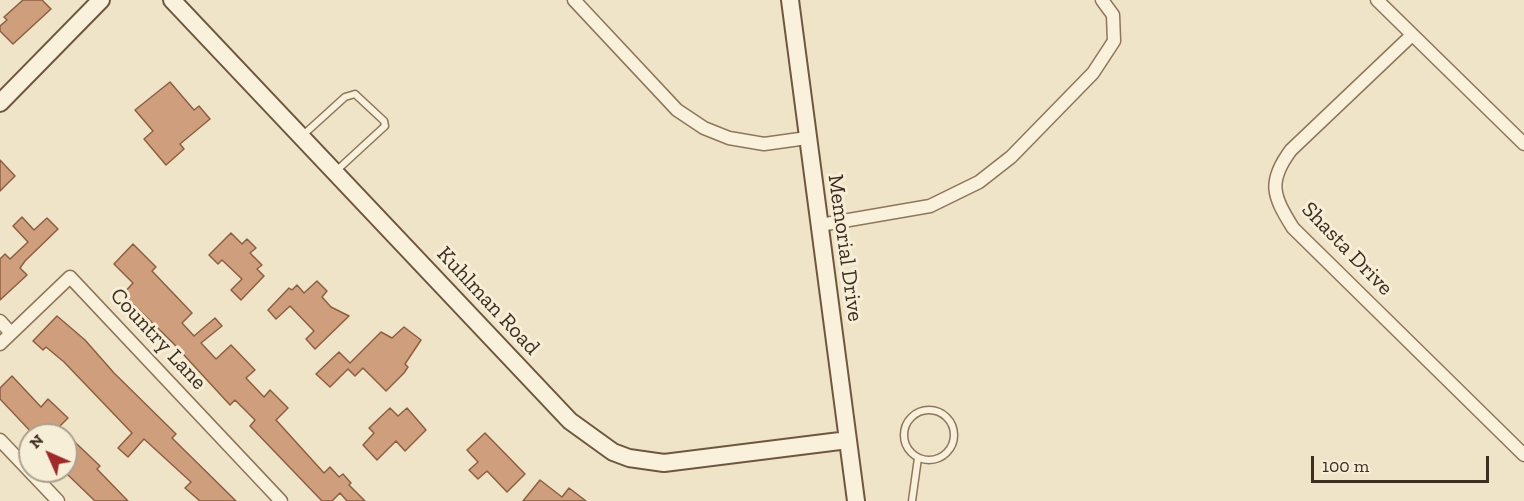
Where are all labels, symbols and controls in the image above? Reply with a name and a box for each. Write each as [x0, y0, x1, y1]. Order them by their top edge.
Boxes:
street label: Memorial Drive [822, 173, 868, 323]
street label: Shasta Drive [1296, 197, 1398, 301]
street label: Kuhlman Road [431, 241, 545, 361]
street label: Country Lane [104, 283, 212, 395]
north arrow [18, 423, 78, 483]
text: N [25, 430, 47, 452]
scale bar [1314, 444, 1492, 482]
text: 100 m [1322, 455, 1369, 477]

